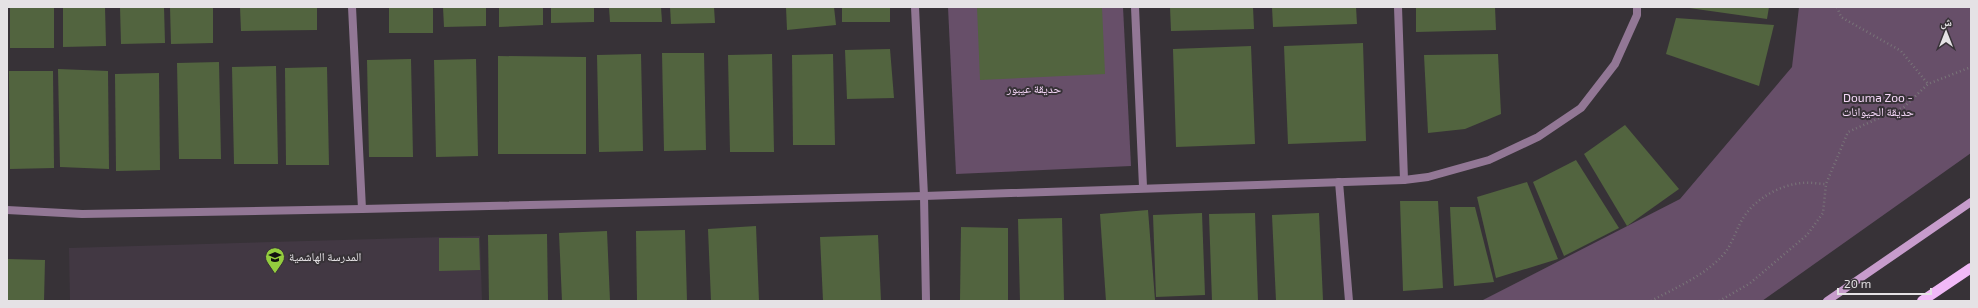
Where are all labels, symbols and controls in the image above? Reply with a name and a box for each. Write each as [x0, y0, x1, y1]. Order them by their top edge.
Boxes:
north arrow [1926, 12, 1966, 52]
text: ش [1940, 15, 1952, 30]
park label: حديقة عيبور [1006, 81, 1062, 96]
park label: Douma Zoo - حديقة الحيوانات [1842, 90, 1914, 119]
school or university icon: المدرسة الهاشمية [264, 246, 286, 274]
place label: المدرسة الهاشمية [289, 249, 361, 264]
scale bar [1838, 270, 1931, 296]
text: 20 m [1844, 276, 1871, 290]

